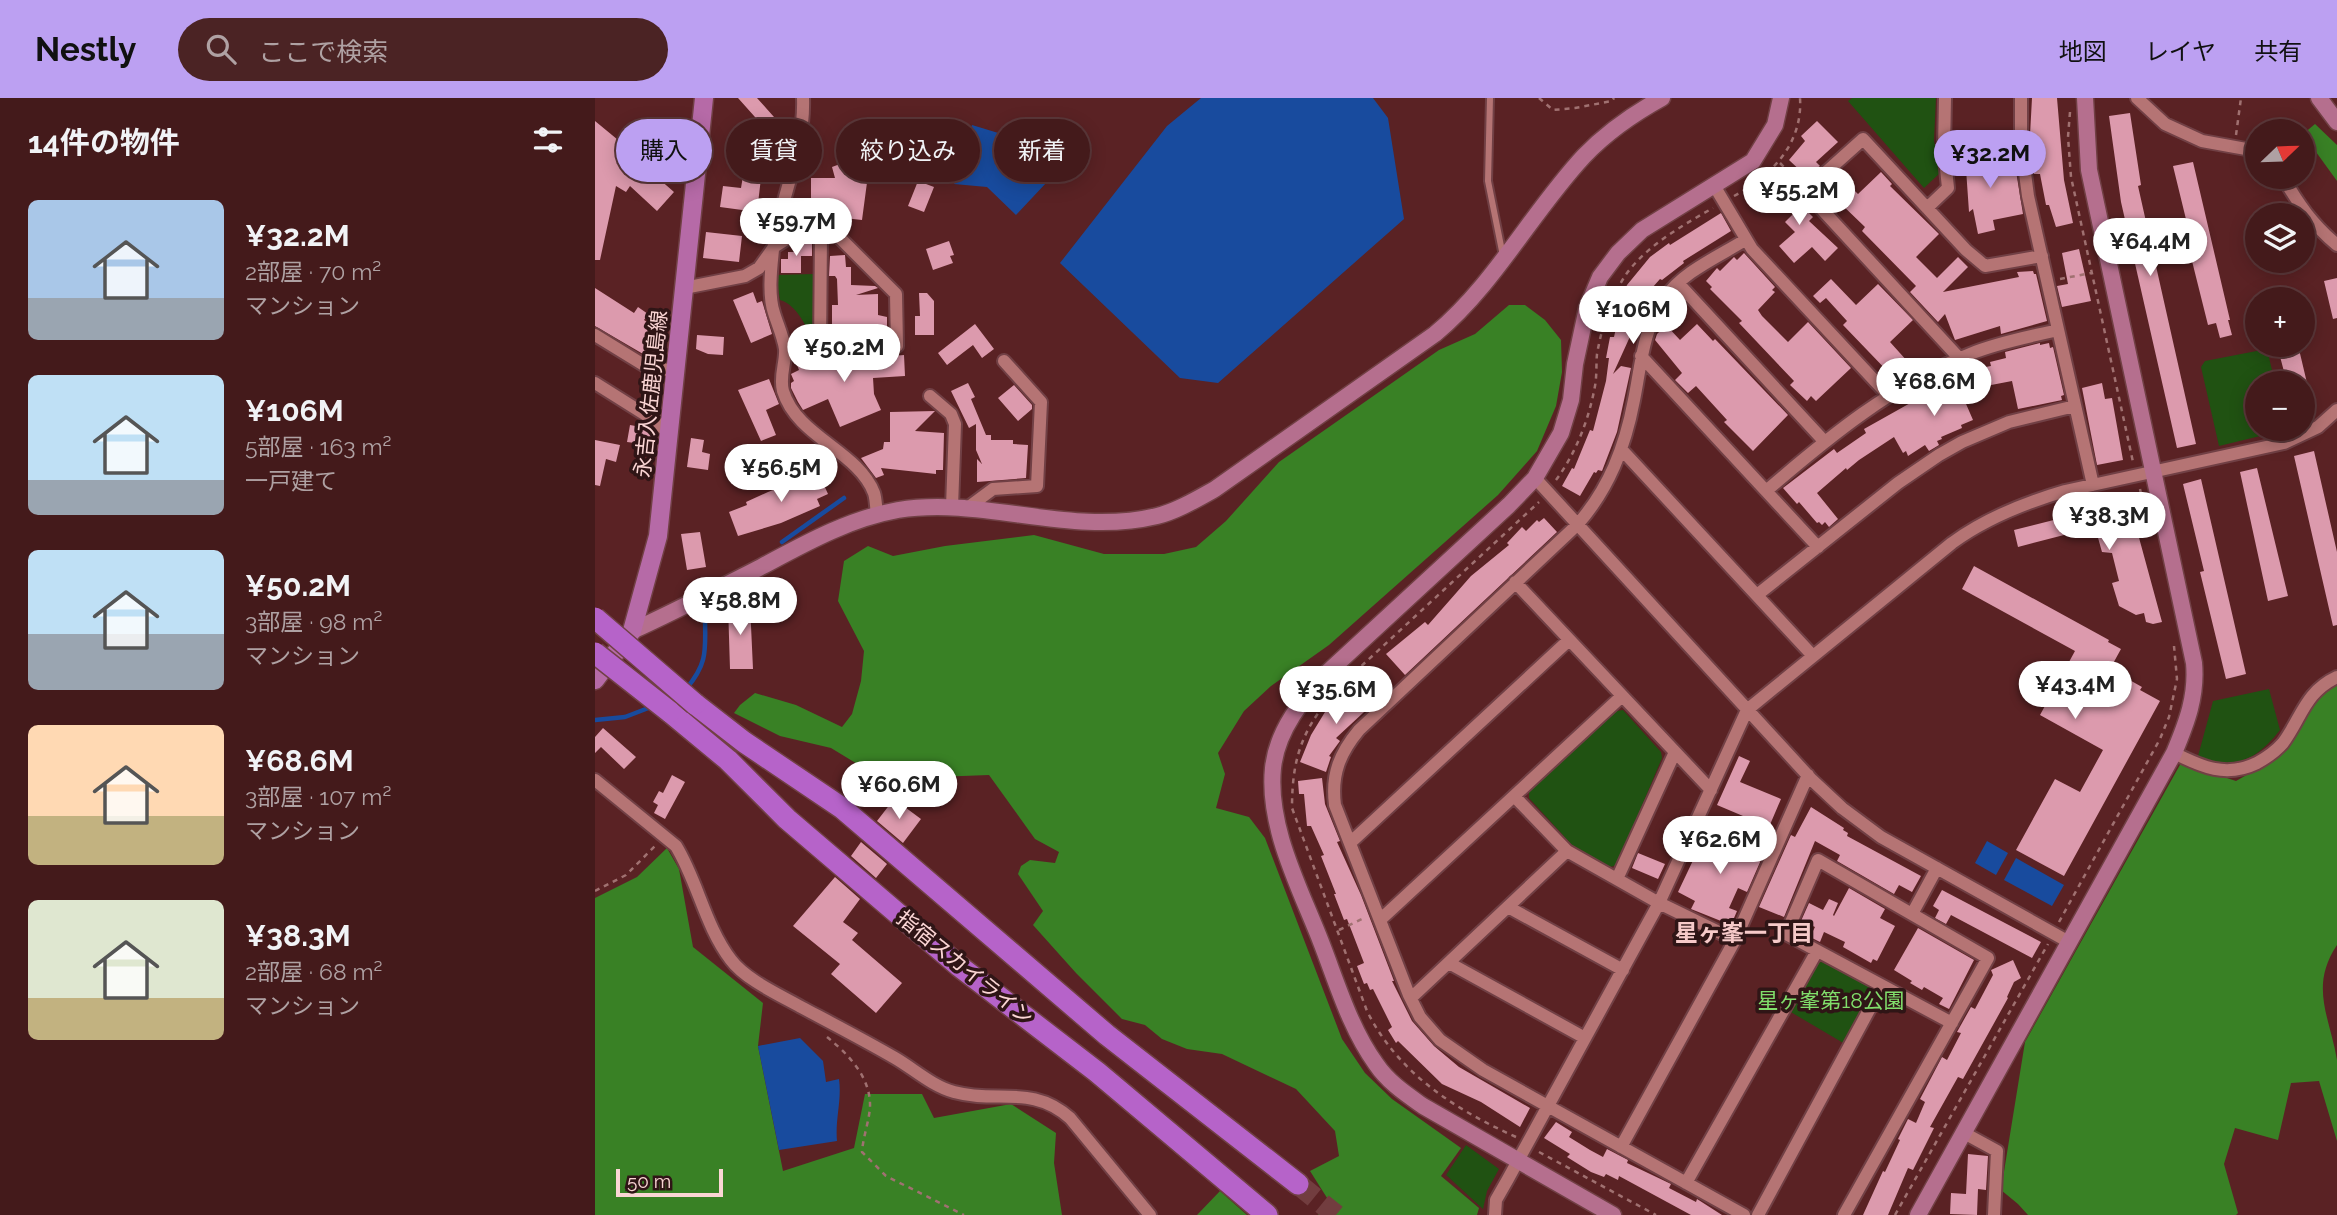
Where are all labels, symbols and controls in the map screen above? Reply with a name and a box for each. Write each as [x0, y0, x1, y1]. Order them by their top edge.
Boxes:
search box [178, 18, 668, 81]
text: Nestly [35, 30, 136, 69]
icon: search [202, 30, 240, 68]
text: ここで検索 [258, 37, 388, 67]
text: 地図 [2059, 37, 2107, 66]
text: レイヤ [2145, 37, 2216, 66]
text: 共有 [2254, 37, 2302, 66]
chip: 購入 [616, 119, 712, 182]
chip: 賃貸 [726, 119, 822, 182]
chip: 絞り込み [836, 119, 980, 182]
chip: 新着 [994, 119, 1090, 182]
north arrow [2245, 119, 2315, 189]
map controls [2245, 119, 2315, 441]
icon: filters [529, 121, 567, 159]
text: 14件の物件 [28, 125, 180, 160]
pin: ¥32.2M [1933, 130, 2047, 190]
text: ¥32.2M [1950, 139, 2030, 166]
pin: ¥55.2M [1742, 167, 1856, 227]
text: ¥55.2M [1759, 176, 1839, 203]
pin: ¥59.7M [739, 198, 853, 258]
button: layers [2245, 203, 2315, 273]
text: ¥59.7M [756, 207, 836, 234]
text: ¥32.2M [245, 218, 350, 253]
pin: ¥64.4M [2093, 218, 2207, 278]
text: ¥64.4M [2109, 227, 2191, 254]
icon: home [84, 228, 168, 312]
text: 2部屋 · 70 m² [245, 258, 381, 285]
pin: ¥106M [1584, 286, 1682, 346]
button: + [2245, 287, 2315, 357]
text: マンション [245, 292, 360, 319]
text: ¥106M [1595, 295, 1671, 322]
street label: 永吉入佐鹿児島線 [629, 309, 672, 479]
pin: ¥50.2M [787, 324, 901, 384]
text: ¥50.2M [803, 333, 885, 360]
pin: ¥68.6M [1877, 358, 1991, 418]
text: ¥68.6M [1892, 367, 1976, 394]
button: − [2245, 371, 2315, 441]
text: ¥106M [245, 393, 344, 428]
icon: home [84, 403, 168, 487]
text: 5部屋 · 163 m² [245, 433, 392, 460]
pin: ¥56.5M [724, 444, 838, 504]
text: ¥56.5M [741, 453, 821, 480]
text: 一戸建て [245, 467, 337, 494]
pin: ¥38.3M [2052, 492, 2166, 552]
text: ¥38.3M [2068, 501, 2150, 528]
text: ¥50.2M [245, 568, 351, 603]
icon: home [84, 578, 168, 662]
pin: ¥58.8M [683, 578, 797, 637]
text: ¥58.8M [699, 586, 781, 613]
text: 3部屋 · 98 m² [245, 608, 382, 635]
text: マンション [245, 642, 360, 669]
pin: ¥43.4M [2018, 662, 2132, 721]
pin: ¥35.6M [1279, 666, 1393, 726]
text: ¥43.4M [2035, 670, 2115, 697]
text: ¥35.6M [1296, 675, 1376, 702]
text: ¥68.6M [245, 743, 354, 778]
icon: home [84, 753, 168, 837]
pin: ¥60.6M [842, 762, 956, 821]
text: ¥60.6M [857, 770, 941, 797]
text: 3部屋 · 107 m² [245, 783, 391, 810]
pin: ¥62.6M [1663, 816, 1777, 876]
text: マンション [245, 817, 360, 844]
text: ¥62.6M [1679, 825, 1761, 852]
street label: 指宿スカイライン [892, 905, 1038, 1030]
text: ¥38.3M [245, 918, 351, 953]
district label: 星ヶ峯一丁目 [1675, 919, 1813, 946]
icon: home [84, 928, 168, 1012]
text: 2部屋 · 68 m² [245, 958, 383, 985]
park label: 星ヶ峯第18公園 [1757, 988, 1905, 1013]
text: マンション [245, 992, 360, 1019]
scale bar [616, 1166, 723, 1198]
text: 50 m [627, 1170, 671, 1192]

